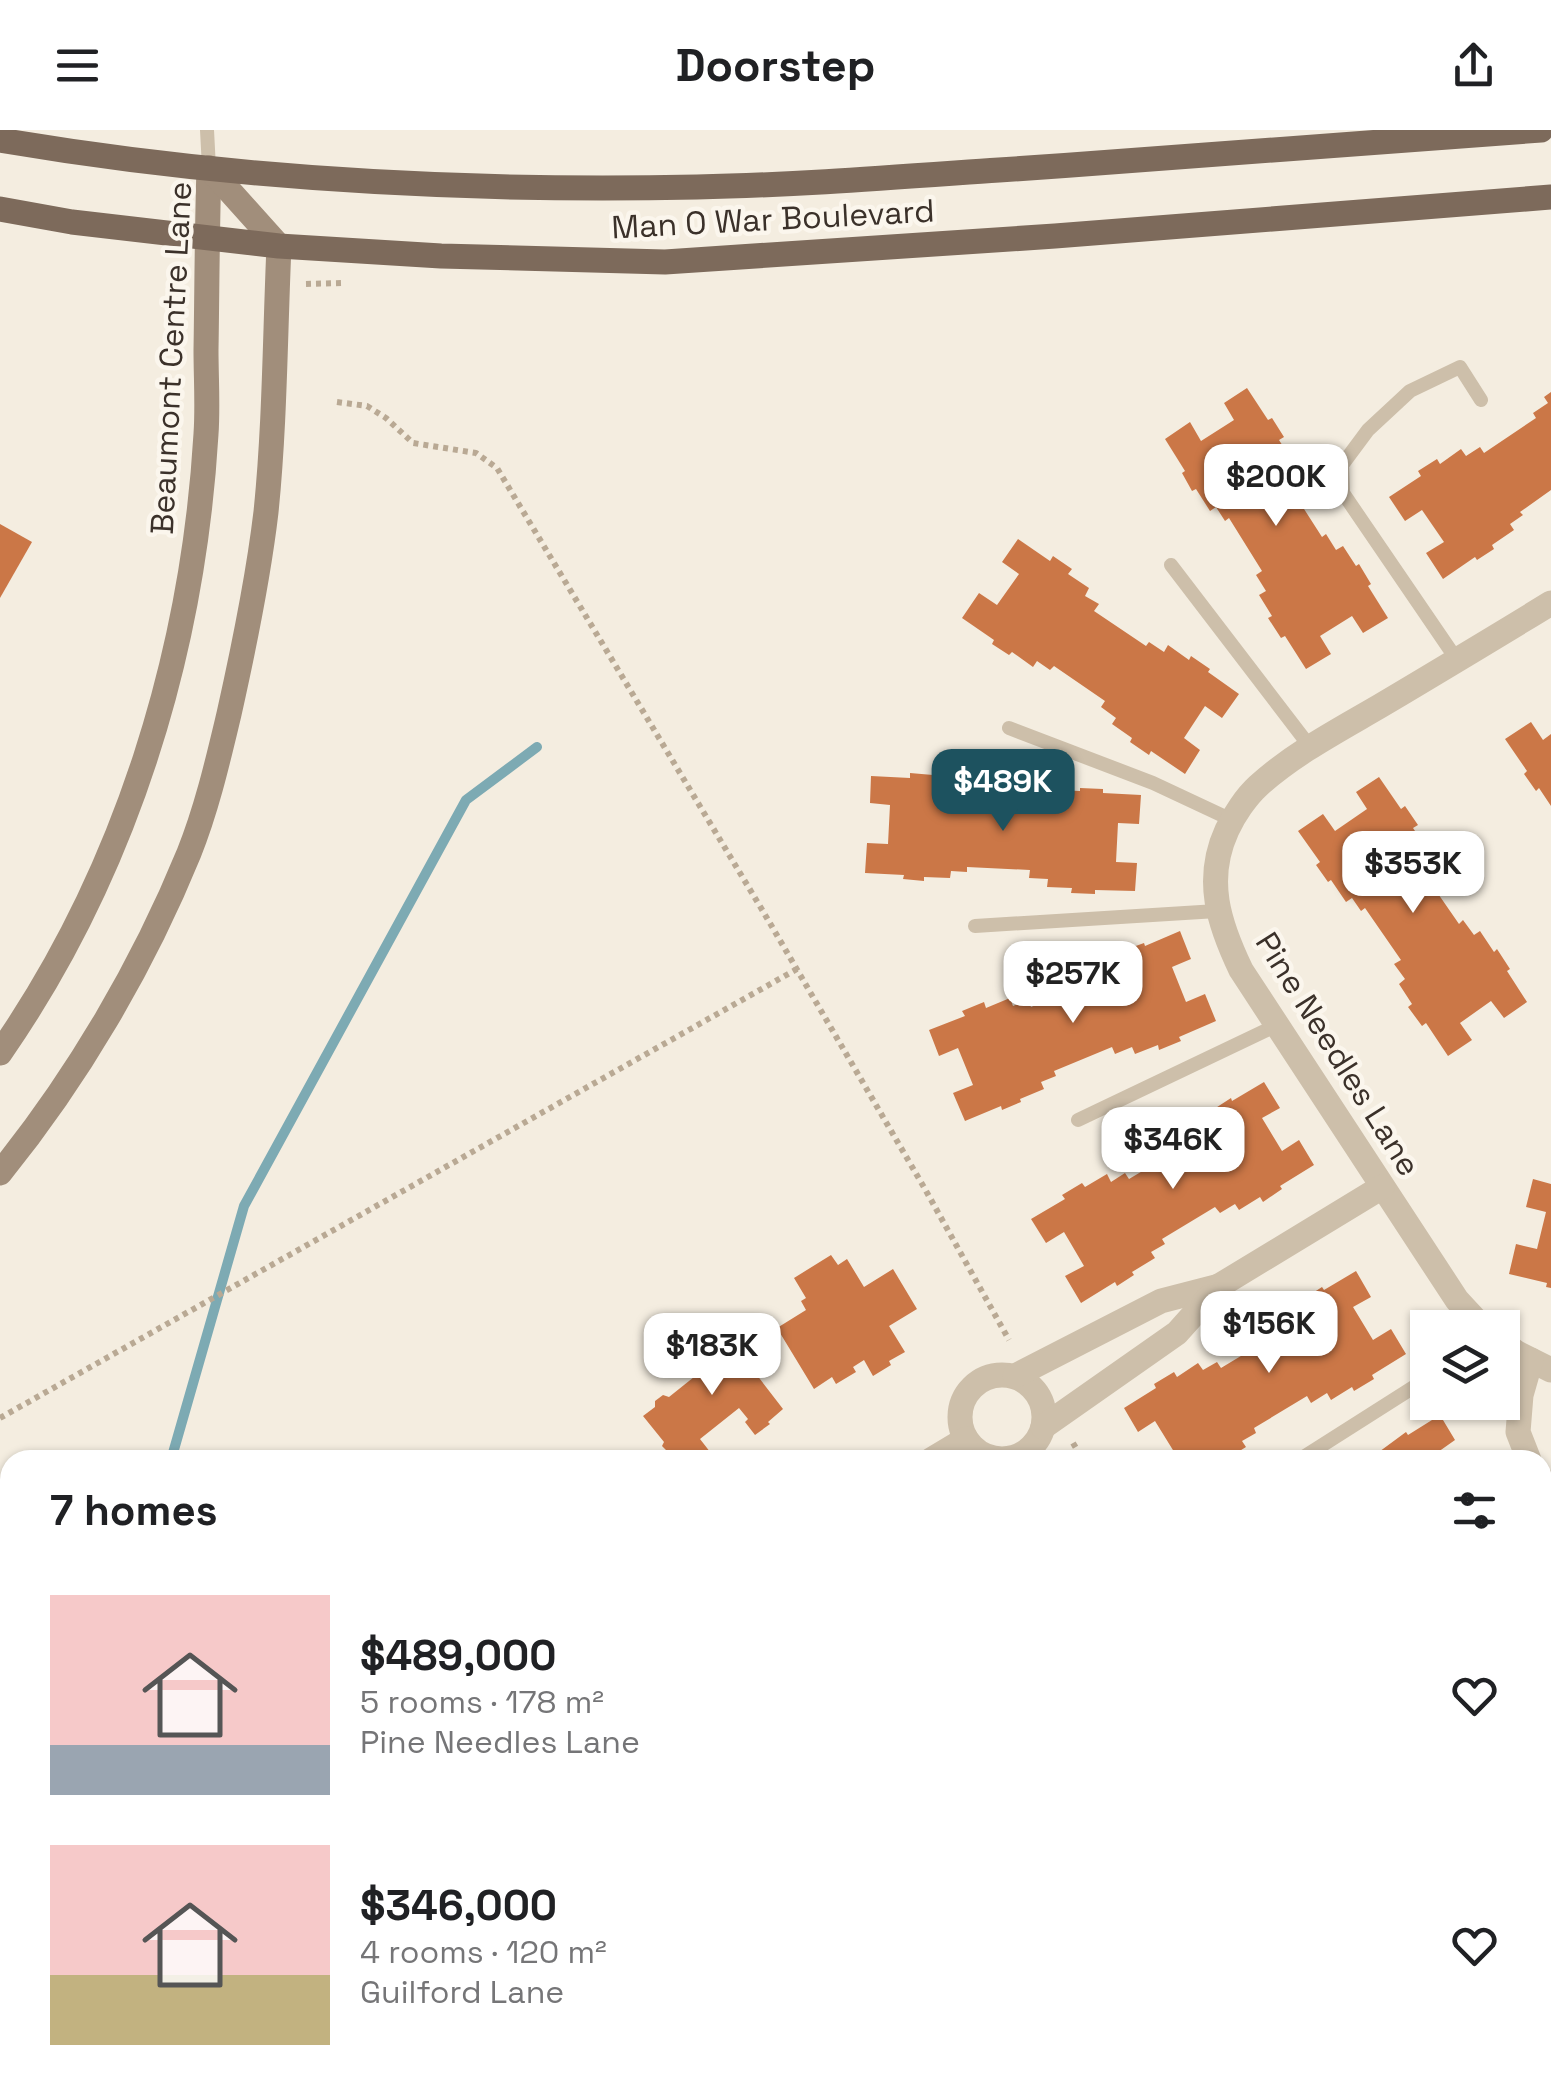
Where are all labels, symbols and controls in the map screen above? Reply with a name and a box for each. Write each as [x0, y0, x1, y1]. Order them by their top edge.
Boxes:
text: Doorstep [676, 37, 875, 94]
icon: menu [50, 38, 105, 93]
icon: share [1446, 38, 1501, 93]
street label: Beaumont Centre Lane [142, 180, 200, 536]
street label: Man O War Boulevard [610, 191, 936, 247]
pin: $200K [1206, 444, 1346, 529]
text: $200K [1226, 456, 1326, 496]
pin: $489K [933, 749, 1073, 834]
text: $489K [954, 761, 1052, 801]
pin: $353K [1343, 831, 1483, 916]
text: $353K [1364, 843, 1462, 883]
street label: Pine Needles Lane [1247, 925, 1429, 1183]
pin: $257K [1003, 941, 1143, 1026]
text: $257K [1026, 953, 1120, 993]
pin: $346K [1103, 1107, 1243, 1192]
text: $346K [1123, 1119, 1223, 1159]
pin: $156K [1199, 1291, 1339, 1376]
text: $156K [1223, 1303, 1315, 1343]
map controls [1410, 1310, 1520, 1420]
button: layers [1410, 1310, 1520, 1420]
pin: $183K [642, 1313, 782, 1398]
text: $183K [666, 1325, 758, 1365]
icon: filters [1447, 1483, 1502, 1538]
text: 7 homes [50, 1484, 218, 1537]
text: $489,000 [360, 1629, 556, 1682]
icon: home [130, 1635, 250, 1755]
icon: heart [1447, 1668, 1502, 1723]
text: 5 rooms · 178 m² [360, 1682, 604, 1722]
text: Pine Needles Lane [360, 1722, 640, 1762]
text: $346,000 [360, 1879, 557, 1932]
icon: home [130, 1885, 250, 2005]
icon: heart [1447, 1918, 1502, 1973]
text: 4 rooms · 120 m² [360, 1932, 607, 1972]
text: Guilford Lane [360, 1972, 564, 2012]

